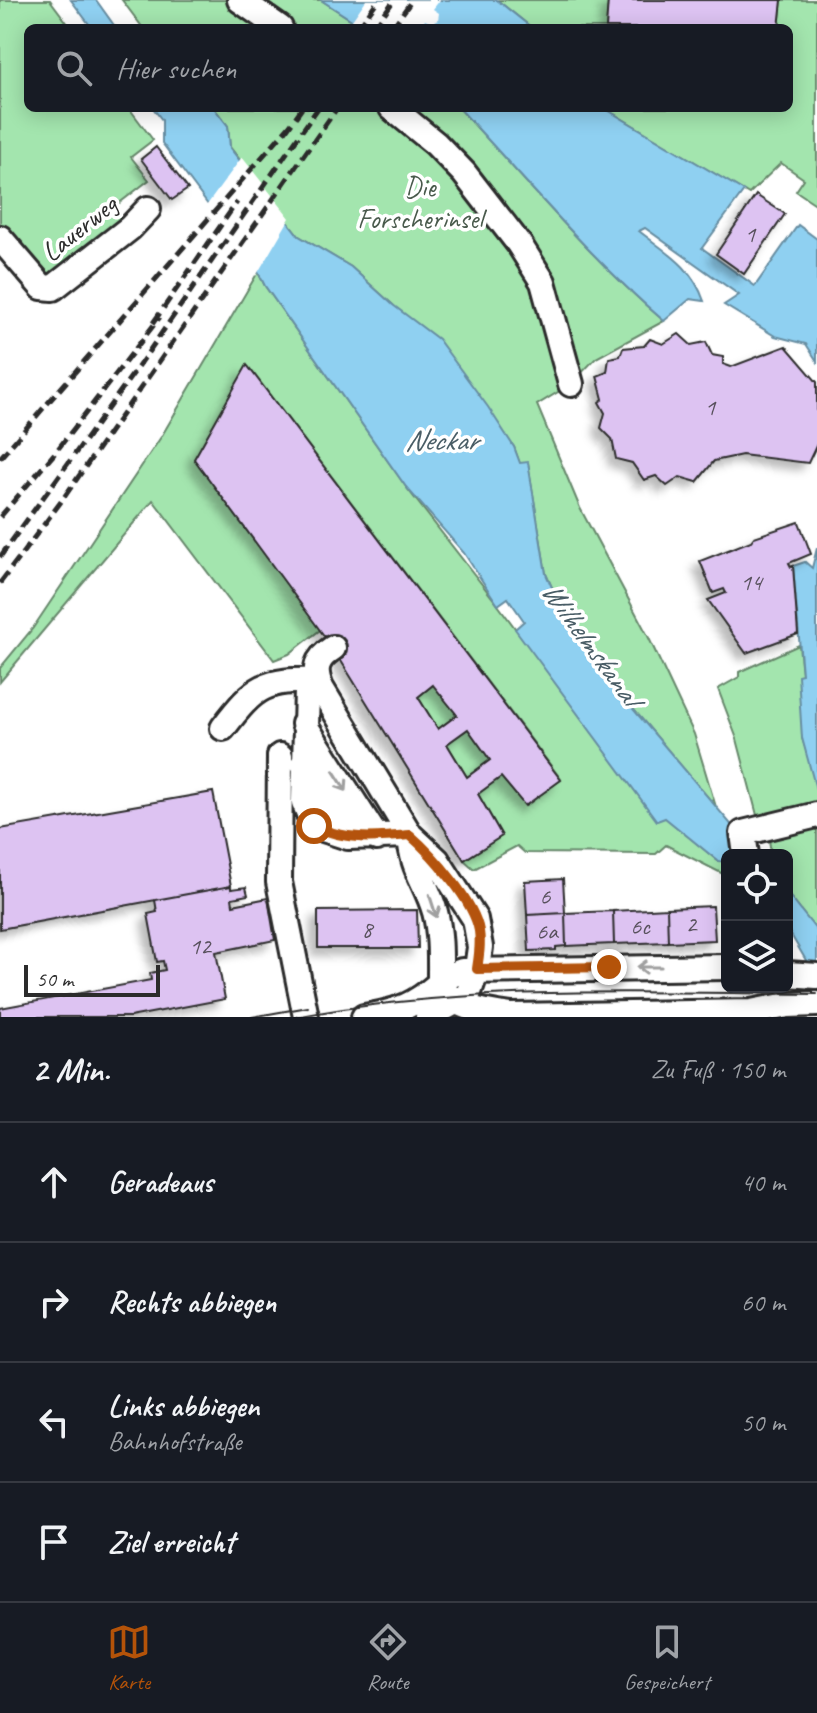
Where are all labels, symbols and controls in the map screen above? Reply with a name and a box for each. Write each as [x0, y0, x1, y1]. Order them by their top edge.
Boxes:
search box [24, 24, 793, 112]
icon: search [52, 46, 96, 90]
text: Hier suchen [116, 49, 236, 87]
park label: Die Forscherinsel [357, 169, 488, 236]
street label: Lauerweg [34, 186, 126, 269]
house number: 1 [745, 219, 757, 249]
house number: 1 [705, 392, 717, 422]
water label: Neckar [405, 421, 482, 459]
house number: 14 [740, 567, 764, 597]
water label: Wilhelmskanal [533, 574, 654, 720]
one-way arrow [333, 769, 349, 792]
route start [296, 808, 332, 844]
map controls [721, 849, 793, 993]
button: locate [721, 849, 793, 921]
house number: 6 [540, 881, 552, 911]
one-way arrow [426, 894, 441, 919]
house number: 2 [686, 909, 699, 939]
house number: 6c [630, 911, 651, 941]
house number: 8 [362, 914, 375, 944]
house number: 6a [536, 916, 559, 946]
button: layers [721, 921, 793, 993]
house number: 12 [189, 931, 213, 961]
route end [591, 949, 627, 985]
one-way arrow [636, 959, 663, 975]
scale bar [24, 961, 160, 997]
text: 50 m [36, 965, 73, 993]
text: 2 Min. [32, 1048, 110, 1091]
text: Zu Fuß · 150 m [651, 1053, 785, 1086]
icon: ahead [32, 1160, 76, 1204]
text: Geradeaus [108, 1163, 213, 1201]
text: 40 m [741, 1166, 785, 1199]
icon: right [32, 1280, 76, 1324]
text: Rechts abbiegen [108, 1283, 276, 1321]
text: 60 m [741, 1286, 785, 1319]
text: Links abbiegen [108, 1387, 259, 1425]
icon: left [32, 1400, 76, 1444]
text: 50 m [741, 1406, 785, 1439]
text: Bahnhofstraße [108, 1425, 241, 1458]
icon: arrive [32, 1520, 76, 1564]
text: Ziel erreicht [108, 1523, 234, 1561]
tab: Karte [107, 1620, 151, 1696]
tab: Route [366, 1620, 410, 1696]
tab: Gespeichert [624, 1620, 710, 1696]

